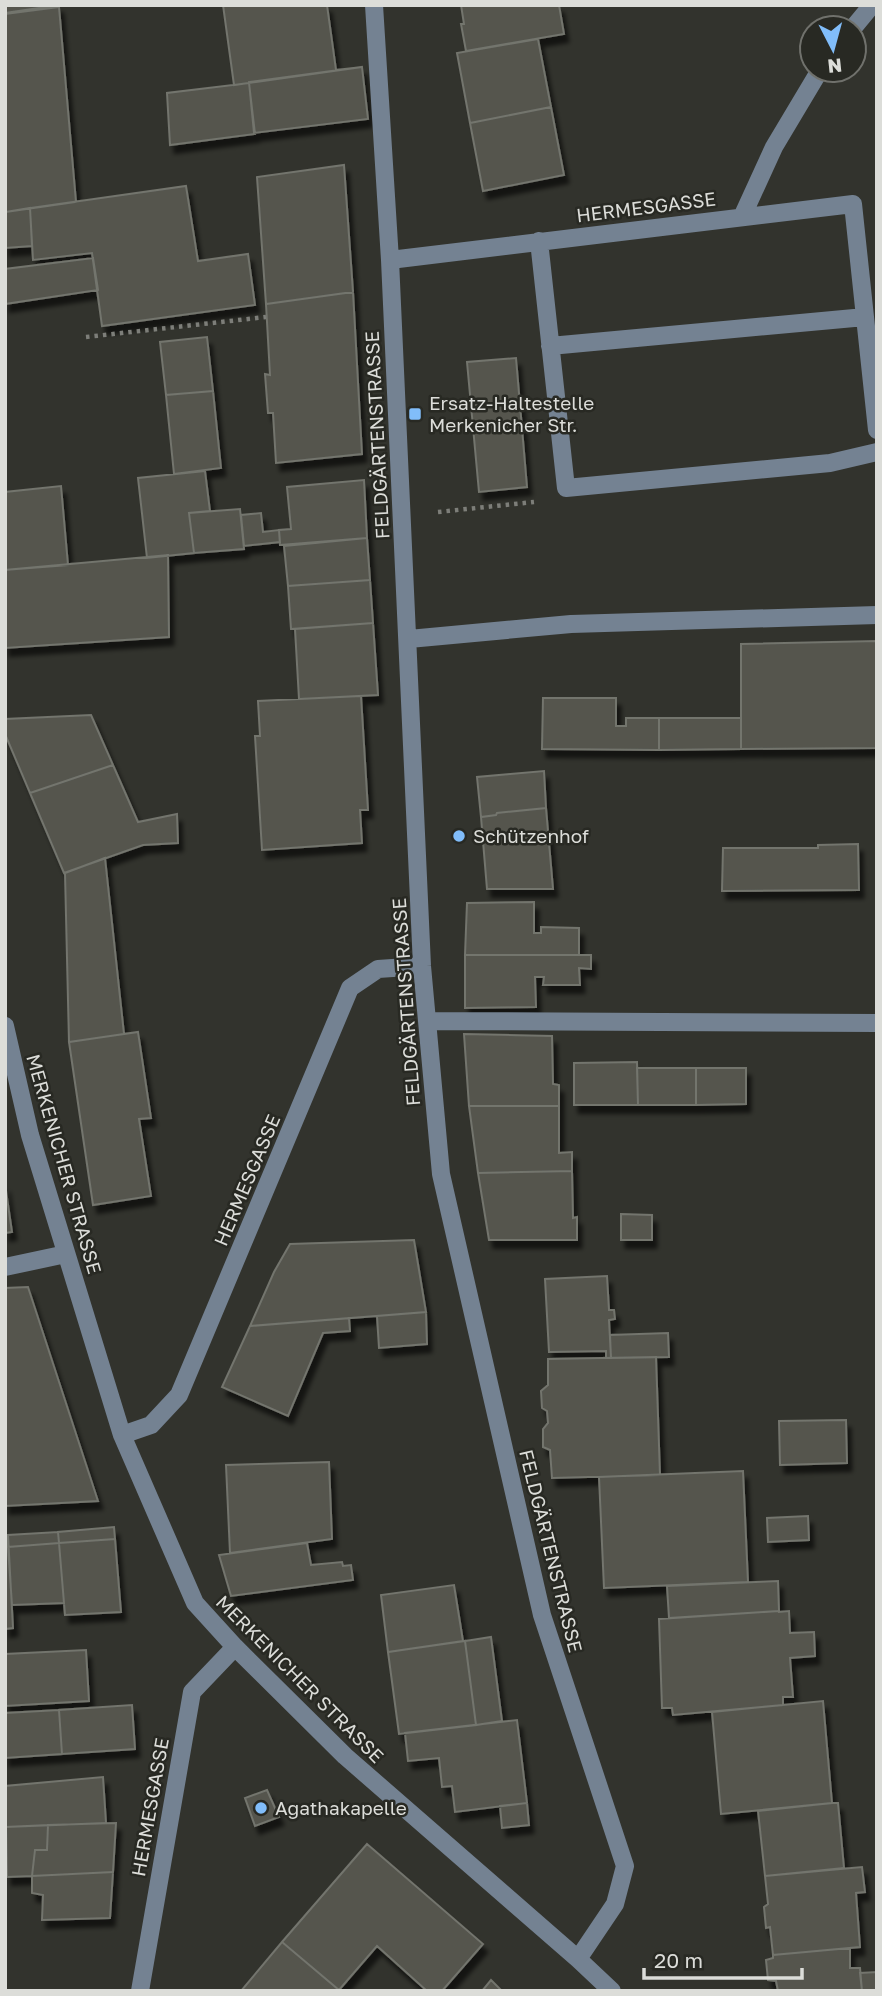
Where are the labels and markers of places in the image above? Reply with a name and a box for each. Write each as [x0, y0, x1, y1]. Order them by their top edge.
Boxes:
place label: Ersatz-Haltestelle Merkenicher Str. [429, 391, 594, 436]
marker: Ersatz-Haltestelle Merkenicher Str. [407, 406, 423, 422]
place label: Schützenhof [473, 824, 589, 847]
marker: Schützenhof [451, 828, 467, 844]
place label: Agathakapelle [275, 1796, 407, 1819]
marker: Agathakapelle [253, 1800, 269, 1816]

